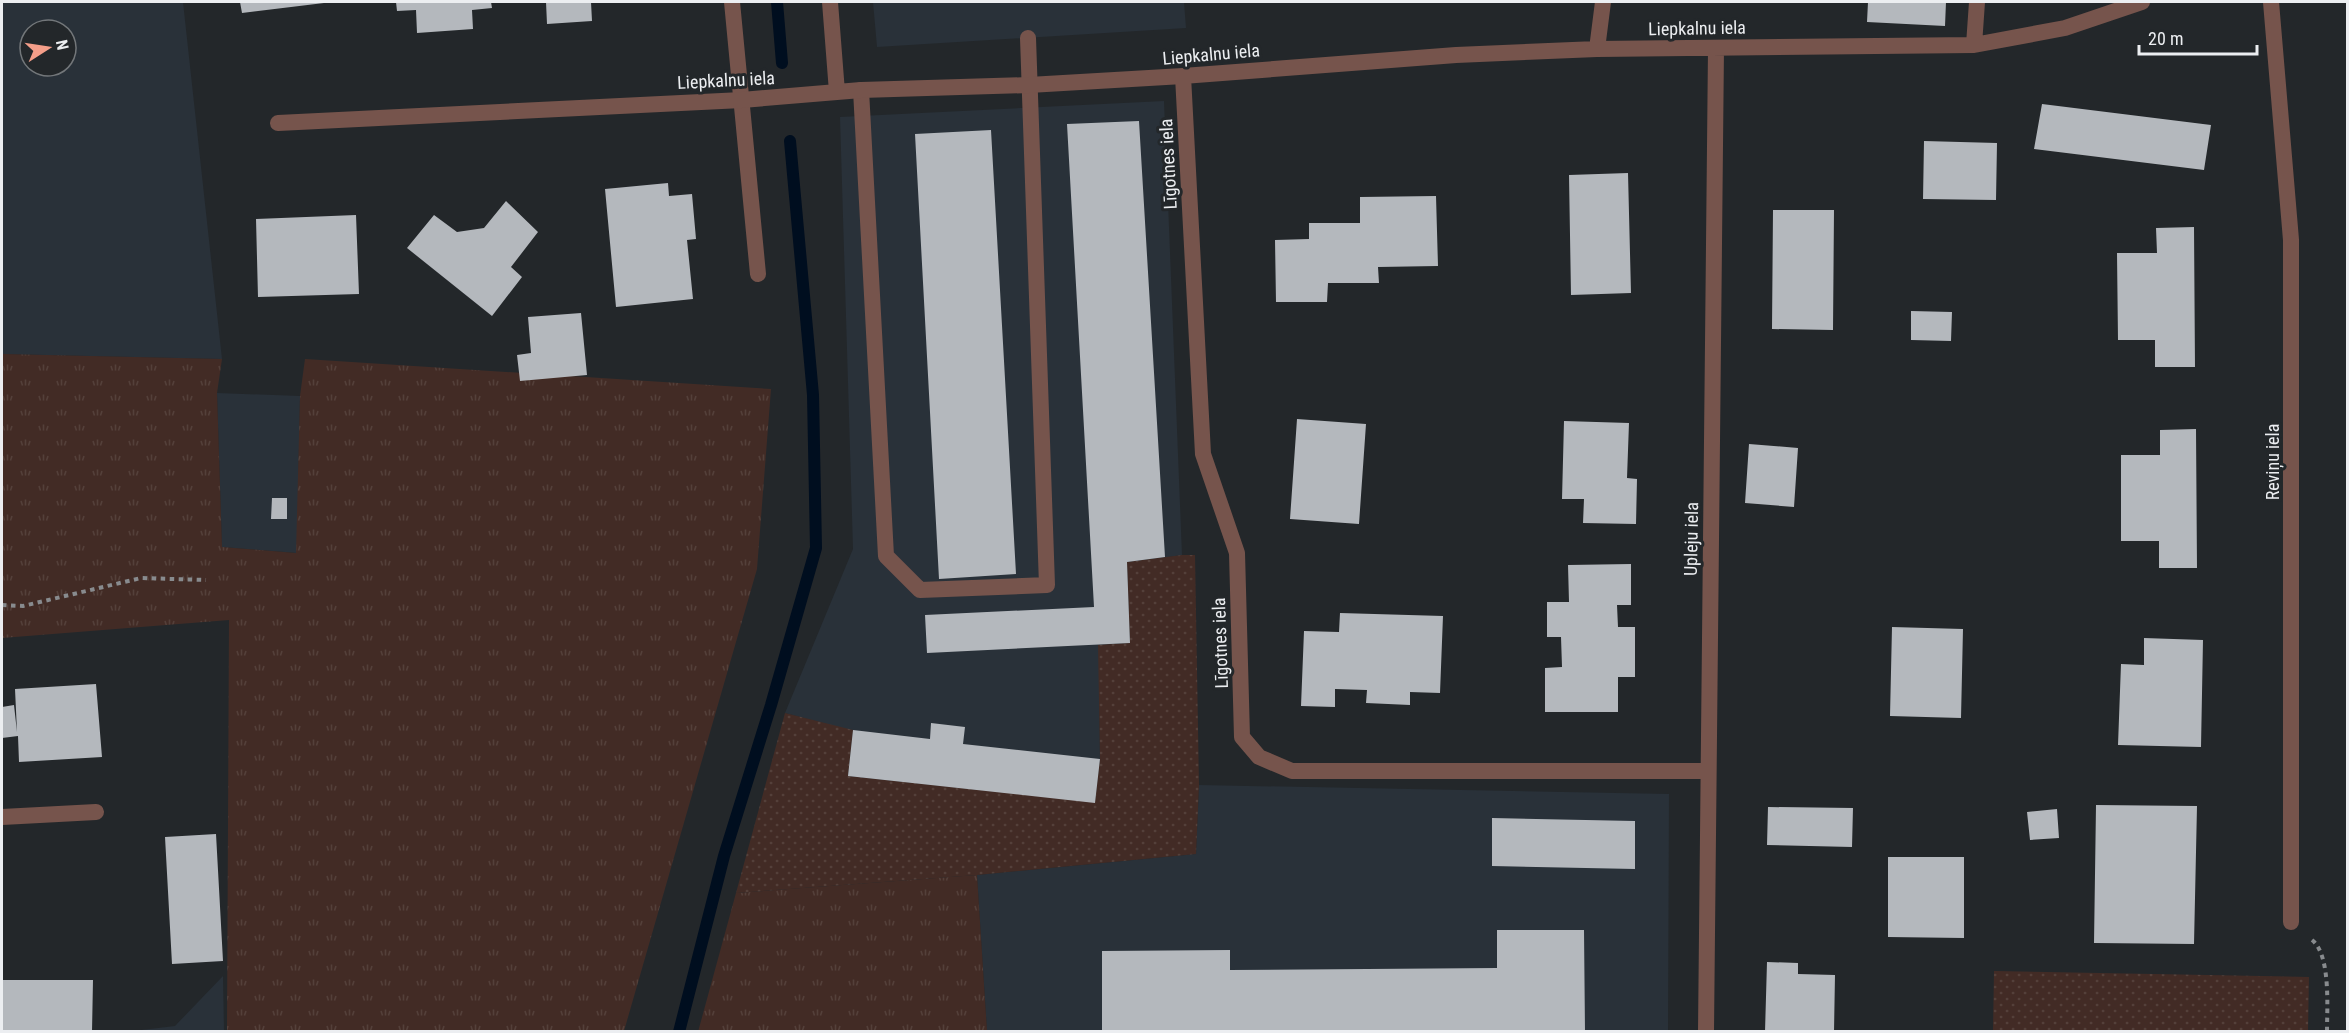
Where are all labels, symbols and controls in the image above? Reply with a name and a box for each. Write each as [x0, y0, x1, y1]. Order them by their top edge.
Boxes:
street label: Liepkalnu iela [1648, 17, 1746, 39]
north arrow [18, 18, 78, 78]
scale bar [2139, 18, 2258, 56]
text: 20 m [2148, 28, 2183, 49]
text: N [52, 38, 72, 52]
street label: Liepkalnu iela [1161, 39, 1261, 69]
street label: Liepkalnu iela [677, 67, 775, 93]
street label: Līgotnes iela [1155, 118, 1181, 210]
street label: Reviņu iela [2262, 424, 2284, 500]
street label: Upleju iela [1680, 502, 1702, 576]
street label: Līgotnes iela [1208, 597, 1232, 689]

